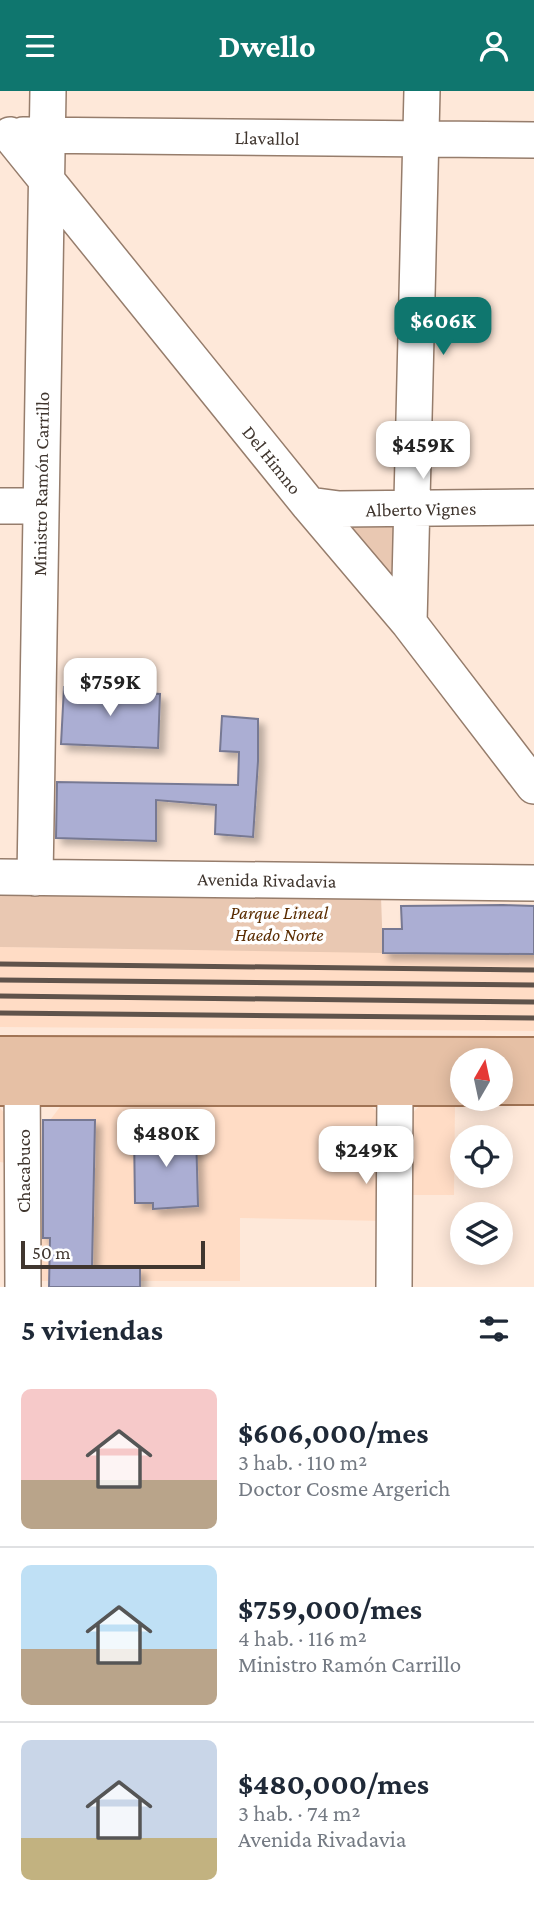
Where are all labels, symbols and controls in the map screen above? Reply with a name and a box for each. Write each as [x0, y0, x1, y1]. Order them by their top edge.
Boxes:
icon: menu [21, 27, 59, 65]
icon: person [475, 27, 513, 65]
text: Dwello [218, 28, 316, 64]
street label: Llavallol [234, 127, 300, 149]
pin: $606K [394, 297, 492, 357]
text: $606K [410, 307, 476, 333]
street label: Ministro Ramón Carrillo [29, 392, 53, 576]
pin: $459K [374, 421, 472, 481]
street label: Del Himno [238, 422, 306, 498]
text: $459K [392, 431, 454, 457]
street label: Alberto Vignes [366, 498, 476, 520]
pin: $759K [61, 659, 159, 718]
text: $759K [80, 668, 140, 694]
street label: Avenida Rivadavia [197, 868, 337, 892]
park label: Parque Lineal Haedo Norte [230, 902, 328, 945]
north arrow [450, 1048, 513, 1111]
map controls [450, 1048, 513, 1265]
pin: $480K [117, 1109, 215, 1169]
text: $480K [133, 1119, 199, 1145]
button: locate [450, 1125, 513, 1188]
pin: $249K [317, 1127, 415, 1186]
street label: Chacabuco [13, 1129, 34, 1213]
text: $249K [335, 1136, 397, 1162]
button: layers [450, 1202, 513, 1265]
scale bar [21, 1238, 205, 1270]
text: 50 m [32, 1242, 71, 1263]
icon: filters [475, 1310, 513, 1348]
text: 5 viviendas [21, 1313, 163, 1346]
text: $606,000/mes [238, 1416, 429, 1449]
icon: home [77, 1417, 161, 1501]
text: 3 hab. · 110 m² [238, 1449, 367, 1475]
text: Doctor Cosme Argerich [238, 1475, 450, 1501]
text: $759,000/mes [238, 1592, 422, 1625]
icon: home [77, 1593, 161, 1677]
text: 4 hab. · 116 m² [238, 1625, 367, 1651]
text: Ministro Ramón Carrillo [238, 1651, 461, 1677]
text: $480,000/mes [238, 1767, 429, 1800]
icon: home [77, 1768, 161, 1852]
text: 3 hab. · 74 m² [238, 1800, 360, 1826]
text: Avenida Rivadavia [238, 1826, 406, 1852]

